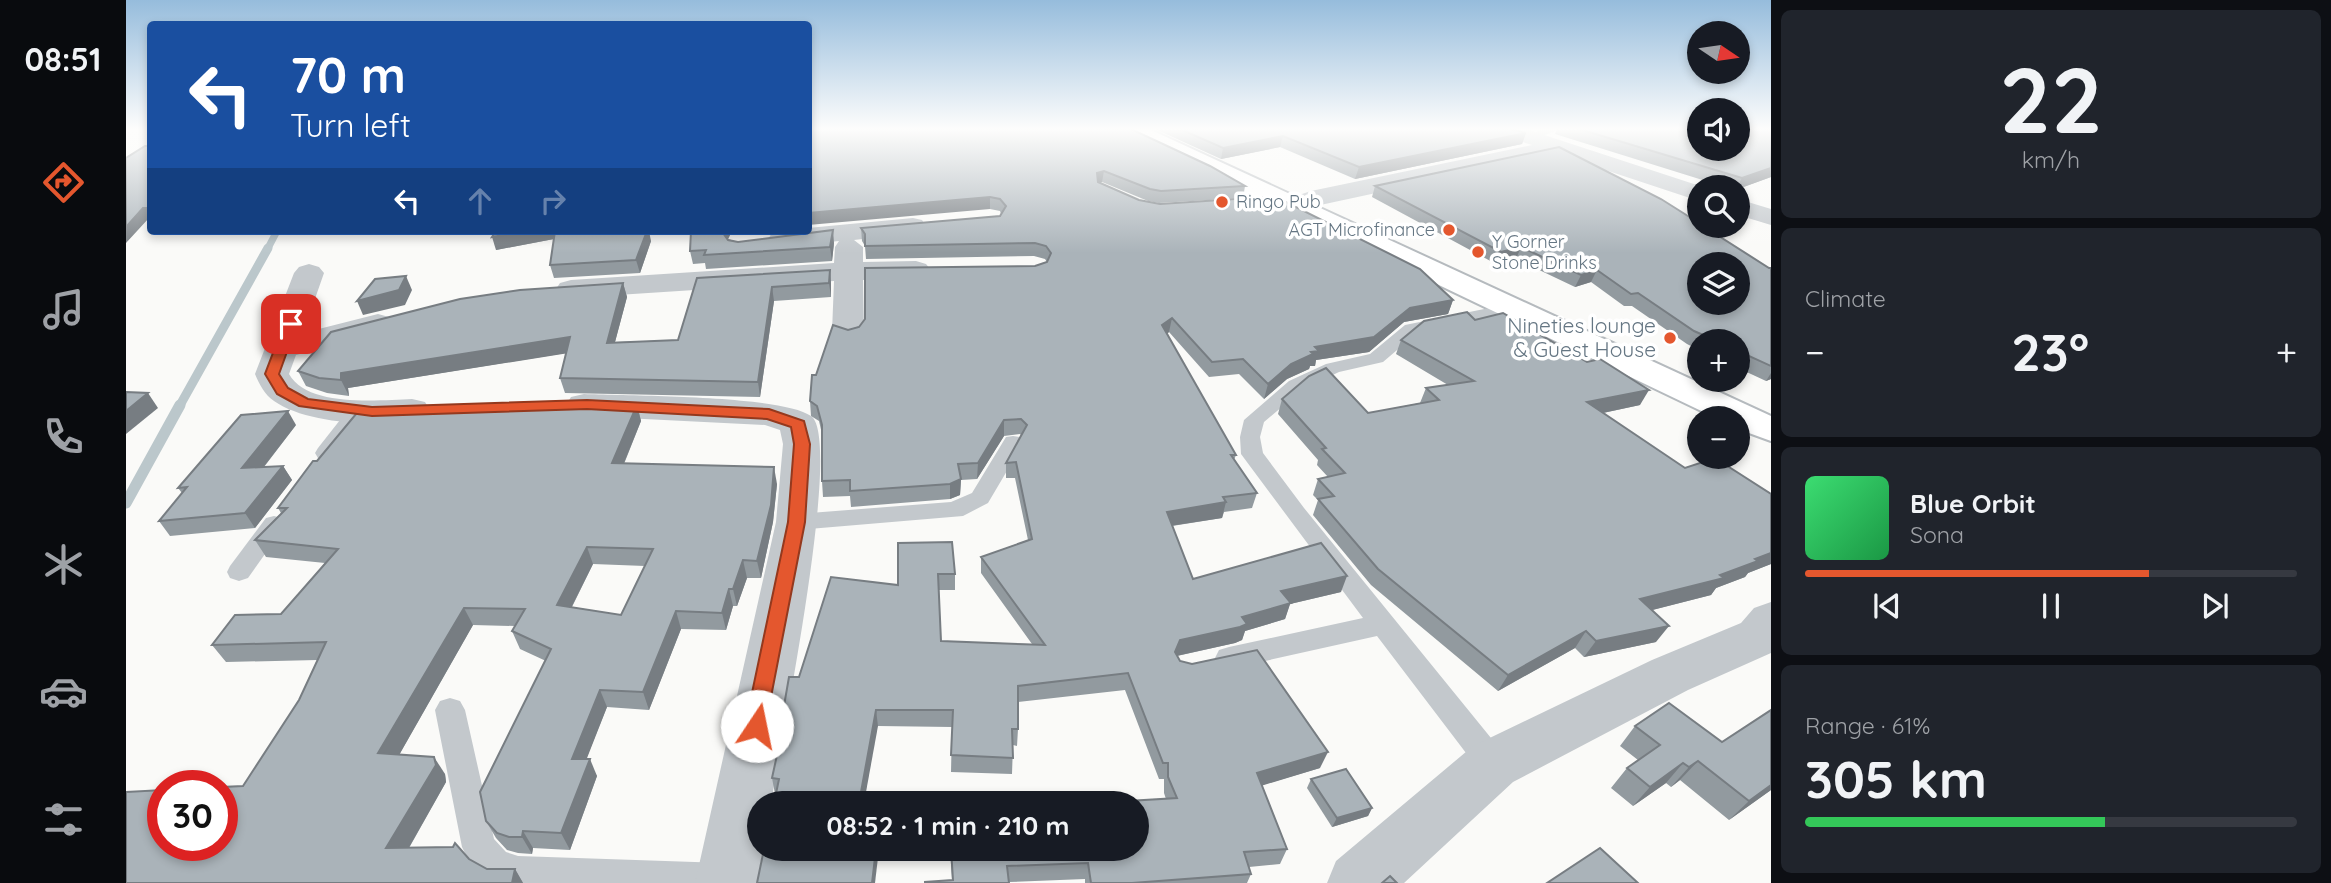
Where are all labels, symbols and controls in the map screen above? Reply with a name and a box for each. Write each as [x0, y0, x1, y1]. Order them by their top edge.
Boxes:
north arrow [1687, 21, 1750, 84]
map controls [1687, 21, 1750, 469]
text: 08:51 [25, 39, 101, 79]
text: 22 [1999, 42, 2103, 156]
text: 70 m [290, 44, 406, 105]
icon: left [175, 49, 266, 140]
button: sound [1687, 98, 1750, 161]
text: Turn left [290, 105, 411, 145]
text: km/h [2022, 145, 2080, 174]
icon: directions [39, 158, 88, 207]
button: search [1687, 175, 1750, 238]
icon: left [388, 182, 426, 220]
icon: ahead [461, 182, 499, 220]
icon: right [534, 182, 572, 220]
place label: Ringo Pub [1236, 190, 1321, 213]
marker: Ringo Pub [1214, 194, 1230, 210]
place label: AGT Microfinance [1289, 218, 1435, 241]
marker: AGT Microfinance [1441, 222, 1457, 238]
place label: Y Gorner Stone Drinks [1492, 230, 1597, 274]
marker: Y Gorner Stone Drinks [1470, 244, 1486, 260]
button: layers [1687, 252, 1750, 315]
text: Climate [1805, 284, 1886, 313]
icon: music [39, 285, 88, 334]
pin [261, 294, 321, 354]
icon: arrive [272, 305, 310, 343]
place label: Nineties lounge & Guest House [1507, 312, 1656, 362]
text: 23° [2011, 319, 2089, 384]
text: − [1805, 328, 1825, 376]
text: + [2276, 328, 2297, 376]
button: + [1687, 329, 1750, 392]
marker: Nineties lounge & Guest House [1662, 330, 1678, 346]
button: − [1687, 406, 1750, 469]
icon: phone [39, 412, 88, 461]
text: Blue Orbit [1910, 487, 2036, 520]
text: Sona [1910, 520, 1964, 549]
icon: climate [39, 540, 88, 589]
icon: previous [1868, 587, 1906, 625]
icon: pause [2032, 587, 2070, 625]
icon: next [2196, 587, 2234, 625]
icon: car [39, 667, 88, 716]
position arrow [720, 689, 794, 763]
text: Range · 61% [1805, 711, 1930, 740]
text: 305 km [1805, 746, 1987, 811]
speed limit sign: 30 [147, 770, 238, 861]
icon: filters [39, 795, 88, 844]
text: 08:52 · 1 min · 210 m [827, 809, 1069, 842]

